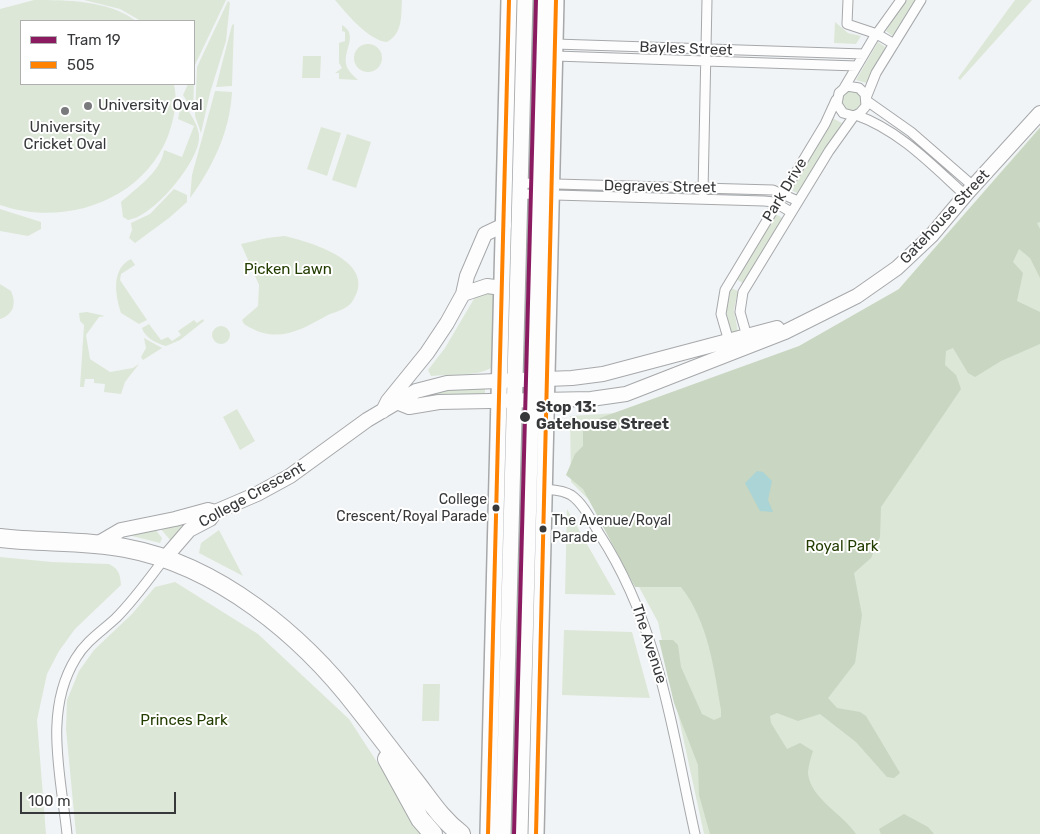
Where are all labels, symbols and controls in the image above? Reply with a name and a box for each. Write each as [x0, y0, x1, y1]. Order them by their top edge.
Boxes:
legend [20, 20, 195, 85]
text: Tram 19 [67, 31, 121, 49]
street label: Bayles Street [639, 38, 733, 60]
text: 505 [67, 56, 94, 74]
place label: University Oval [98, 97, 203, 115]
marker: University Oval [82, 100, 94, 112]
marker: University Cricket Oval [59, 105, 71, 117]
place label: University Cricket Oval [24, 119, 106, 154]
street label: Park Drive [759, 155, 811, 225]
street label: Gatehouse Street [897, 166, 993, 268]
street label: Degraves Street [604, 177, 716, 197]
park label: Picken Lawn [244, 261, 332, 279]
place label: Stop 13: Gatehouse Street [536, 399, 669, 434]
marker: Stop 13: Gatehouse Street [518, 410, 532, 424]
street label: College Crescent [196, 458, 308, 532]
place label: College Crescent/Royal Parade [336, 492, 487, 524]
marker: College Crescent/Royal Parade [491, 503, 501, 513]
place label: The Avenue/Royal Parade [552, 513, 671, 546]
marker: The Avenue/Royal Parade [538, 524, 548, 534]
park label: Royal Park [806, 538, 878, 556]
street label: The Avenue [628, 602, 670, 686]
park label: Princes Park [140, 712, 228, 730]
scale bar [22, 782, 179, 814]
text: 100 m [28, 792, 70, 810]

